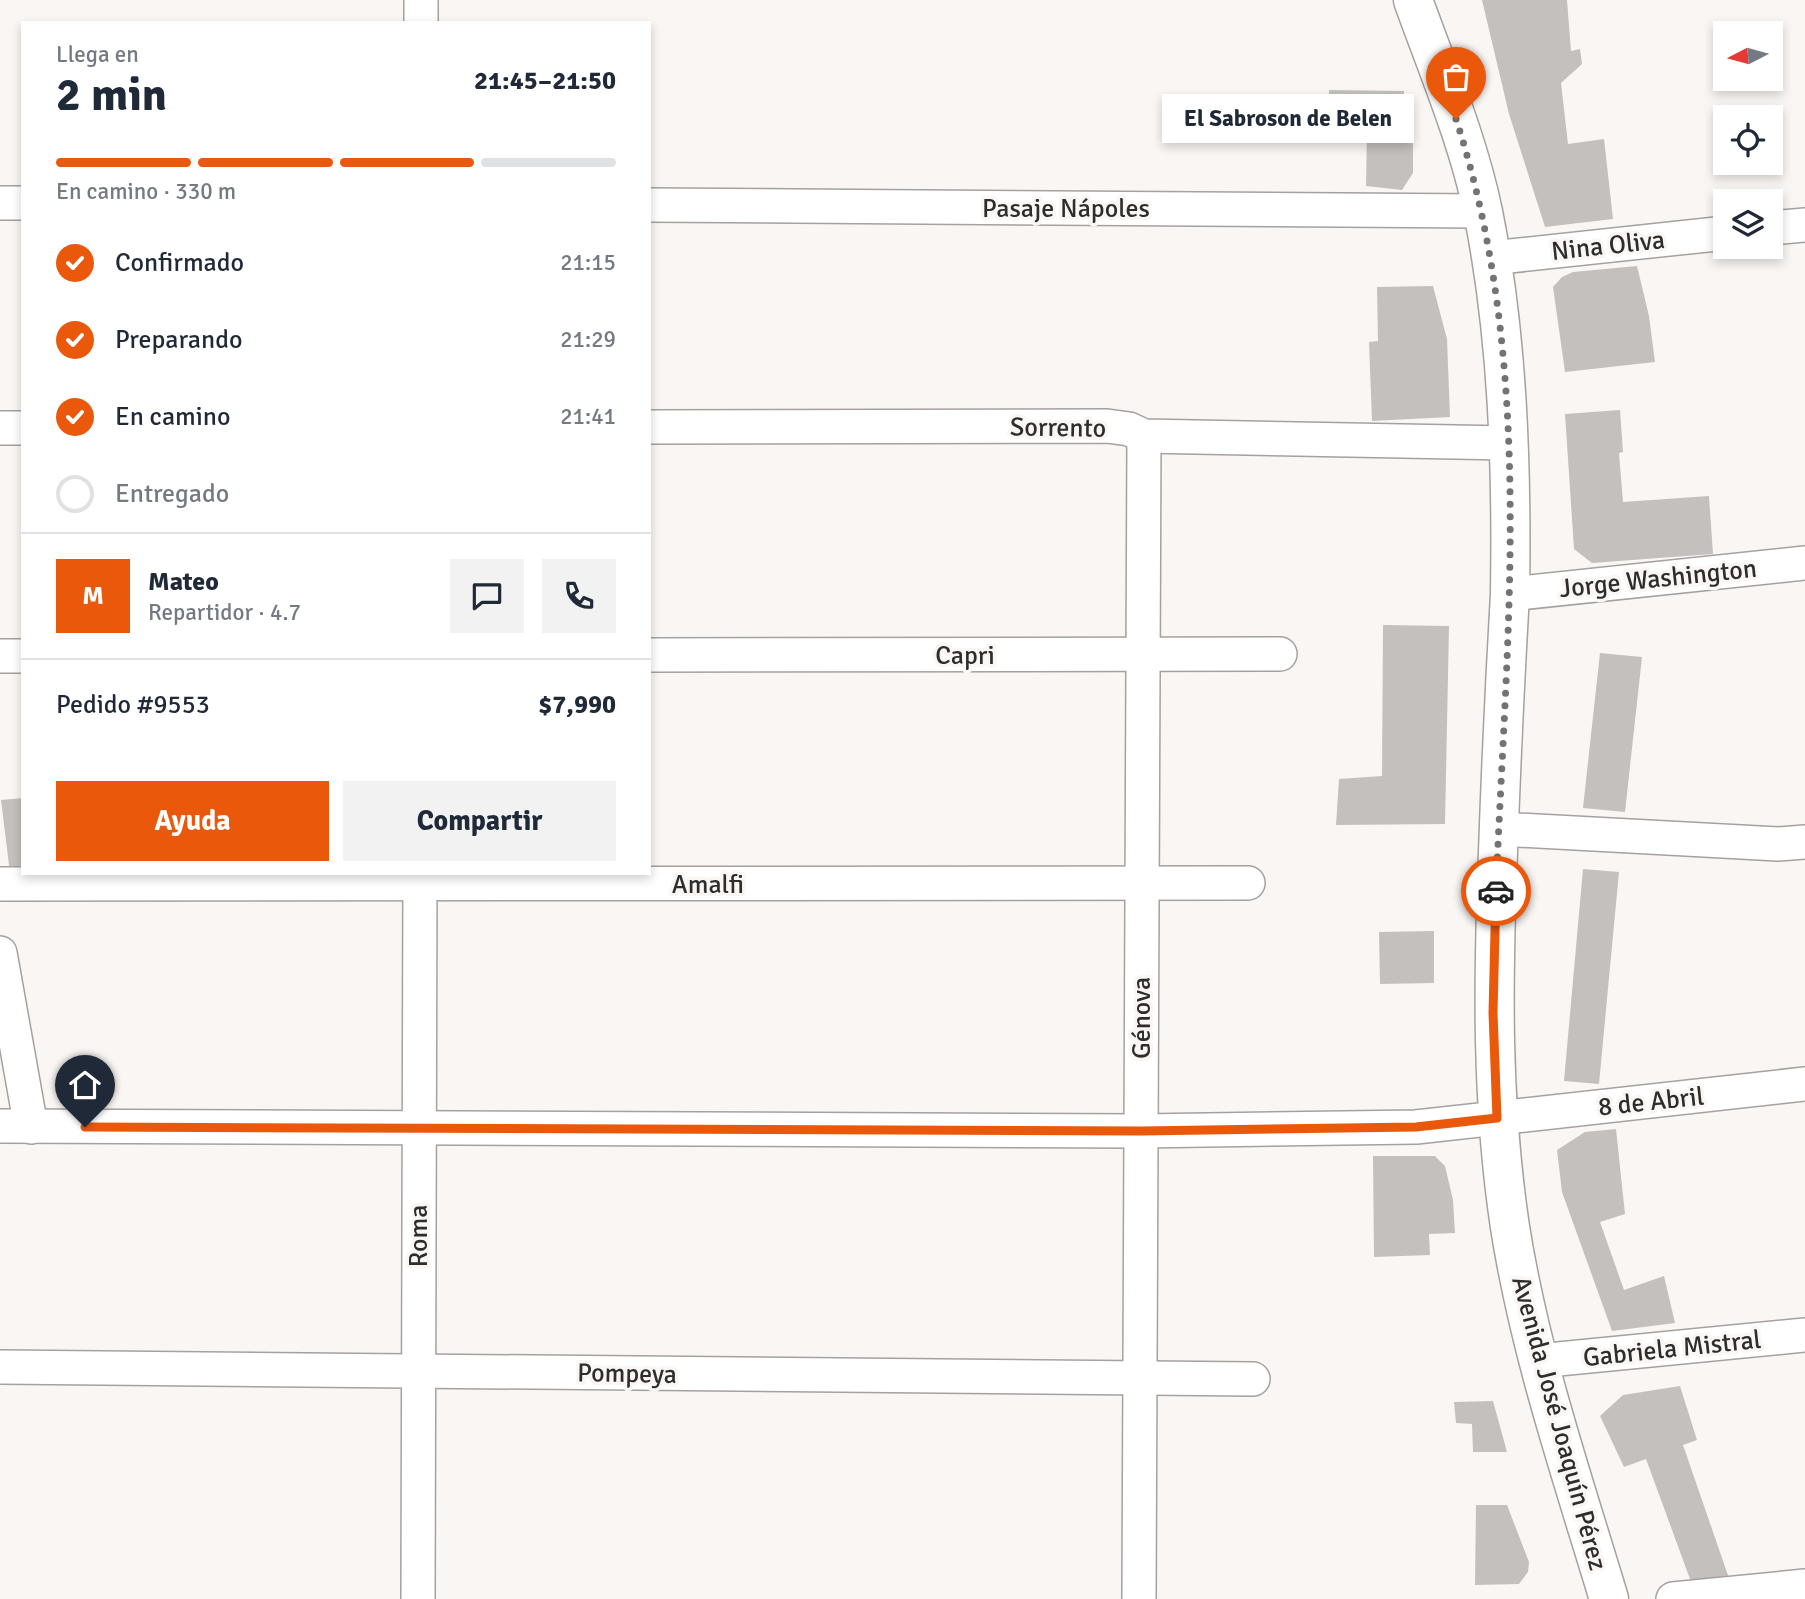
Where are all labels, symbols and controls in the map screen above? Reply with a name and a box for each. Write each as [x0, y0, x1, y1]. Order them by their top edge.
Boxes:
north arrow [1713, 21, 1783, 91]
map controls [1713, 21, 1783, 259]
text: Llega en [56, 40, 139, 69]
pin [1426, 47, 1486, 119]
icon: bag [1437, 58, 1475, 96]
text: 21:45–21:50 [474, 65, 616, 97]
text: 2 min [56, 67, 167, 123]
callout: El Sabroson de Belen [1162, 94, 1414, 144]
text: El Sabroson de Belen [1184, 104, 1392, 133]
button: locate [1713, 105, 1783, 175]
text: En camino · 330 m [56, 177, 236, 206]
button: layers [1713, 189, 1783, 259]
street label: Pasaje Nápoles [982, 193, 1150, 225]
street label: Nina Oliva [1550, 224, 1667, 268]
icon: check [56, 244, 94, 282]
text: Confirmado [115, 247, 244, 279]
text: 21:15 [560, 248, 616, 277]
icon: check [56, 321, 94, 359]
text: Preparando [115, 324, 242, 356]
text: 21:29 [560, 325, 616, 354]
icon: check [56, 398, 94, 436]
text: En camino [115, 401, 231, 433]
text: 21:41 [560, 402, 616, 431]
street label: Sorrento [1010, 411, 1106, 445]
text: Entregado [115, 478, 229, 510]
street label: Jorge Washington [1558, 553, 1758, 605]
button: chat [450, 559, 524, 633]
button: phone [542, 559, 616, 633]
text: Mateo [148, 566, 219, 598]
text: M [82, 580, 104, 612]
text: Repartidor · 4.7 [148, 598, 301, 627]
street label: Capri [935, 640, 995, 672]
text: Pedido #9553 [56, 689, 210, 721]
text: $7,990 [538, 689, 616, 721]
button: Ayuda [56, 781, 329, 861]
button: Compartir [343, 781, 616, 861]
courier [1461, 856, 1531, 926]
street label: Amalfi [672, 869, 744, 901]
icon: car [1477, 872, 1515, 910]
street label: Génova [1126, 977, 1158, 1059]
pin [55, 1055, 115, 1127]
icon: home [66, 1066, 104, 1104]
street label: 8 de Abril [1596, 1081, 1706, 1123]
street label: Roma [403, 1205, 435, 1267]
street label: Avenida José Joaquín Pérez [1504, 1273, 1614, 1574]
street label: Gabriela Mistral [1581, 1324, 1763, 1374]
street label: Pompeya [577, 1357, 677, 1391]

